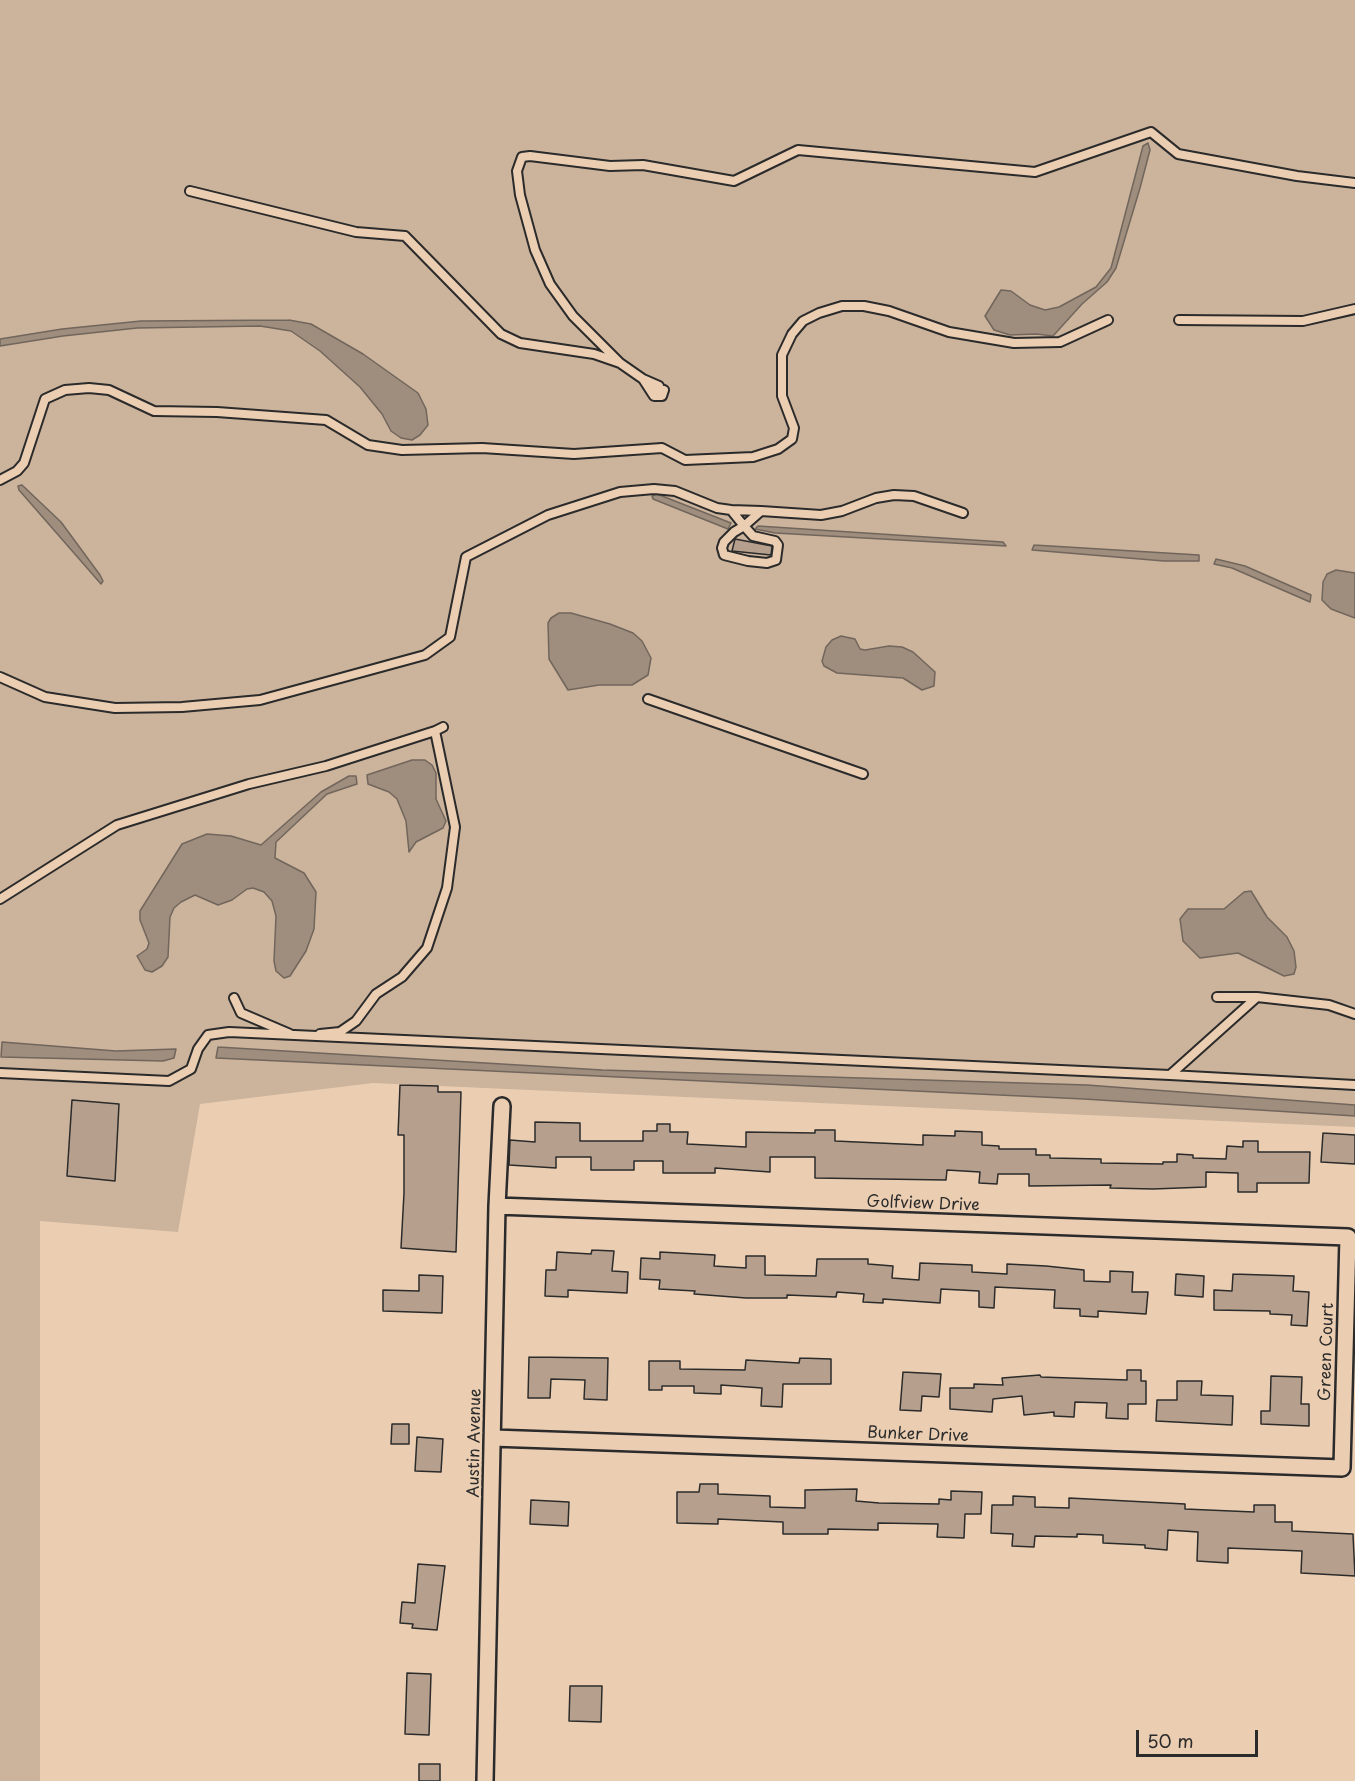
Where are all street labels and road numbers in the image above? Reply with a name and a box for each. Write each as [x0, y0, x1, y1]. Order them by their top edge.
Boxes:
street label: Golfview Drive [866, 1192, 980, 1216]
street label: Green Court [1316, 1303, 1338, 1401]
street label: Austin Avenue [464, 1388, 486, 1498]
street label: Bunker Drive [867, 1424, 969, 1446]

